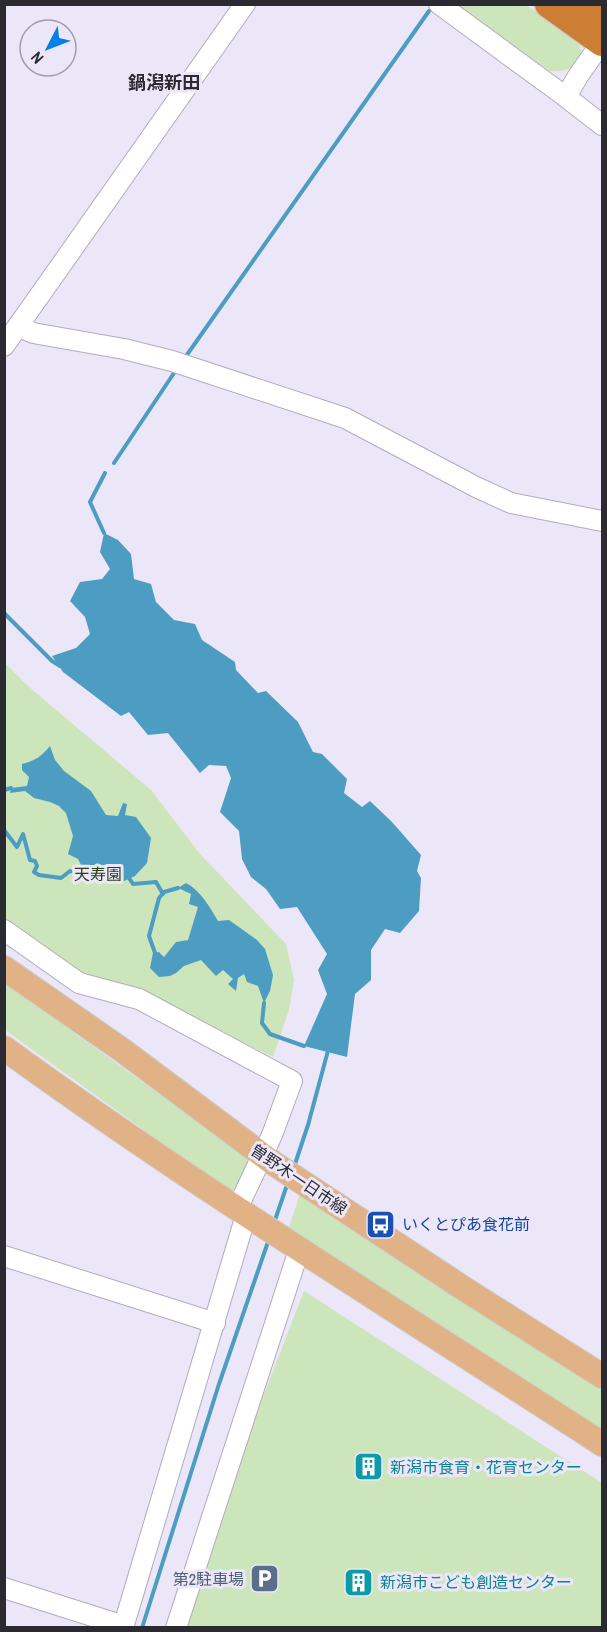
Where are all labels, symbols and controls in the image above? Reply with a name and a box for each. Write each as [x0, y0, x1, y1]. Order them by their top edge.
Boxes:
north arrow [18, 18, 78, 78]
text: N [26, 47, 48, 69]
district label: 鍋潟新田 [128, 70, 200, 95]
park label: 天寿園 [74, 863, 122, 885]
street label: 曽野木一日市線 [246, 1139, 352, 1219]
bus stop icon: いくとぴあ食花前 [365, 1208, 397, 1240]
place label: いくとぴあ食花前 [402, 1213, 530, 1235]
building icon: 新潟市食育・花育センター [353, 1451, 385, 1483]
place label: 新潟市食育・花育センター [390, 1456, 582, 1478]
parking icon: 第2駐車場 [249, 1563, 281, 1595]
building icon: 新潟市こども創造センター [343, 1566, 375, 1598]
place label: 第2駐車場 [173, 1568, 244, 1590]
place label: 新潟市こども創造センター [380, 1571, 572, 1593]

